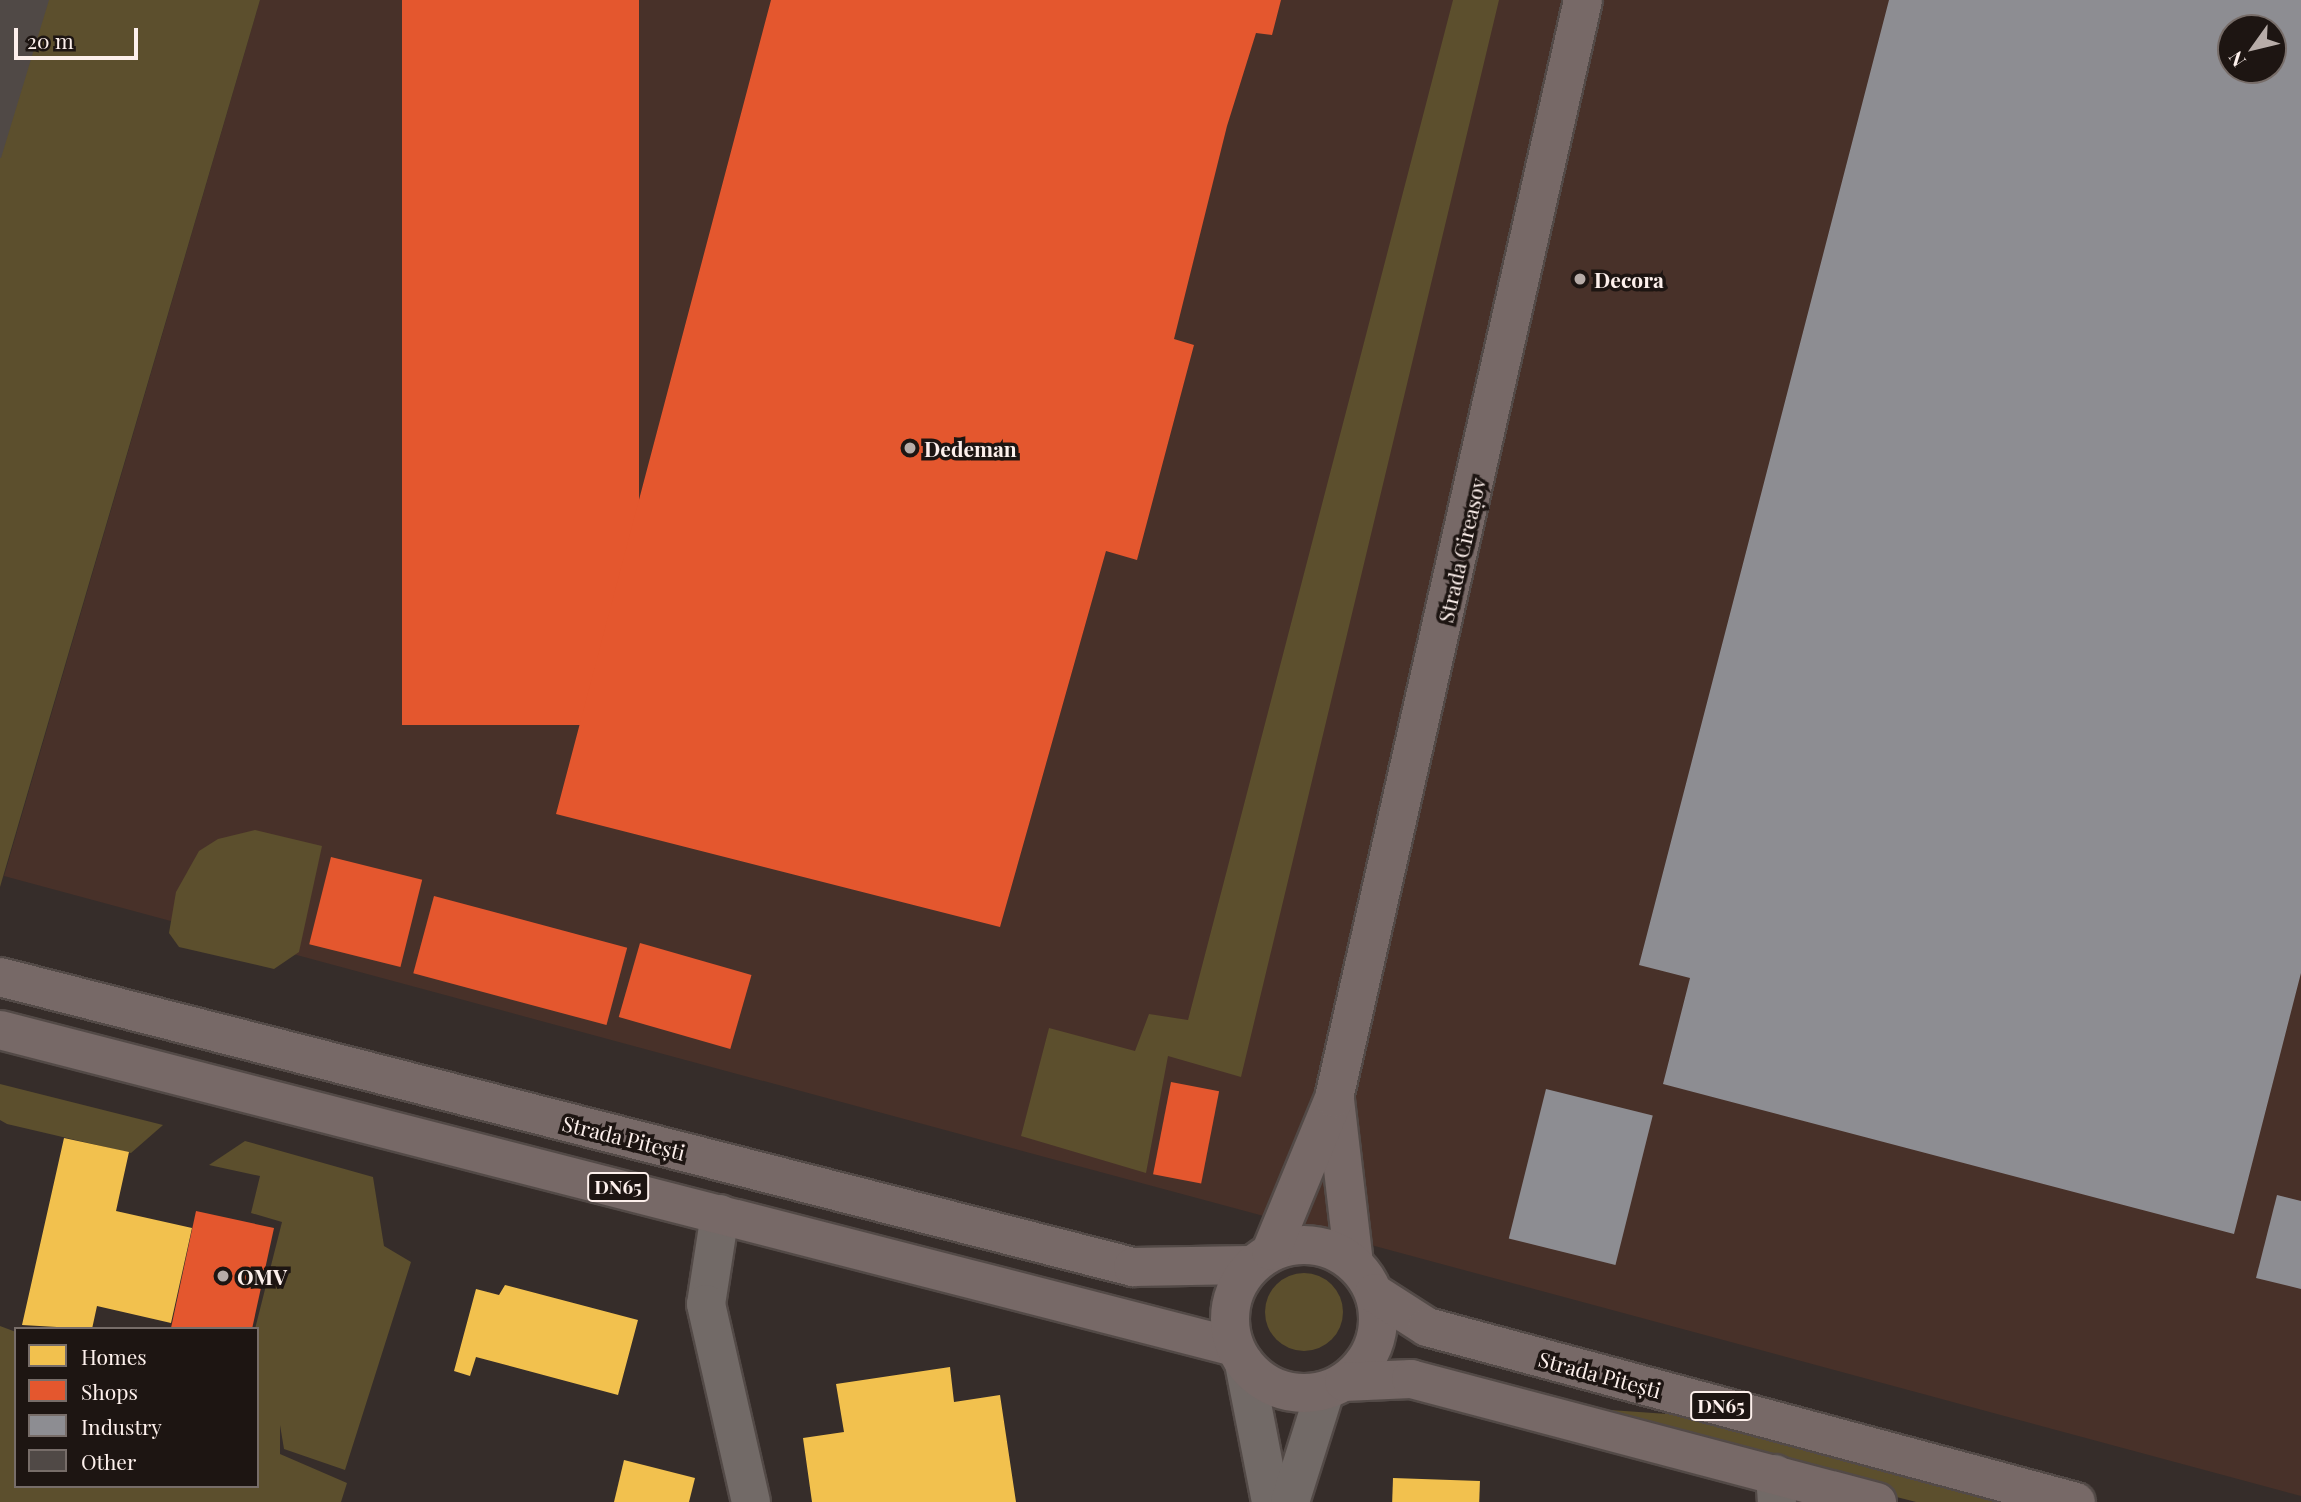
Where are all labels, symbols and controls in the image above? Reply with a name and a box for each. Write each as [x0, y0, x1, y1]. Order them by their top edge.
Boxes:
scale bar [18, 14, 142, 58]
north arrow [2217, 14, 2287, 84]
text: 20 m [27, 26, 74, 54]
text: N [2222, 47, 2251, 73]
place label: Decora [1594, 266, 1664, 292]
marker: Decora [1572, 271, 1588, 287]
place label: Dedeman [924, 435, 1017, 461]
marker: Dedeman [902, 440, 918, 456]
street label: Strada Cireașov [1432, 475, 1490, 625]
street label: Strada Pitești [560, 1110, 688, 1164]
road number: DN65 [586, 1172, 650, 1203]
place label: OMV [237, 1263, 287, 1289]
marker: OMV [215, 1268, 231, 1284]
legend [14, 1327, 259, 1488]
text: Homes [81, 1342, 147, 1370]
street label: Strada Pitești [1536, 1346, 1664, 1402]
text: Shops [81, 1377, 138, 1405]
road number: DN65 [1690, 1390, 1752, 1422]
text: Industry [81, 1412, 162, 1440]
text: Other [81, 1447, 136, 1475]

